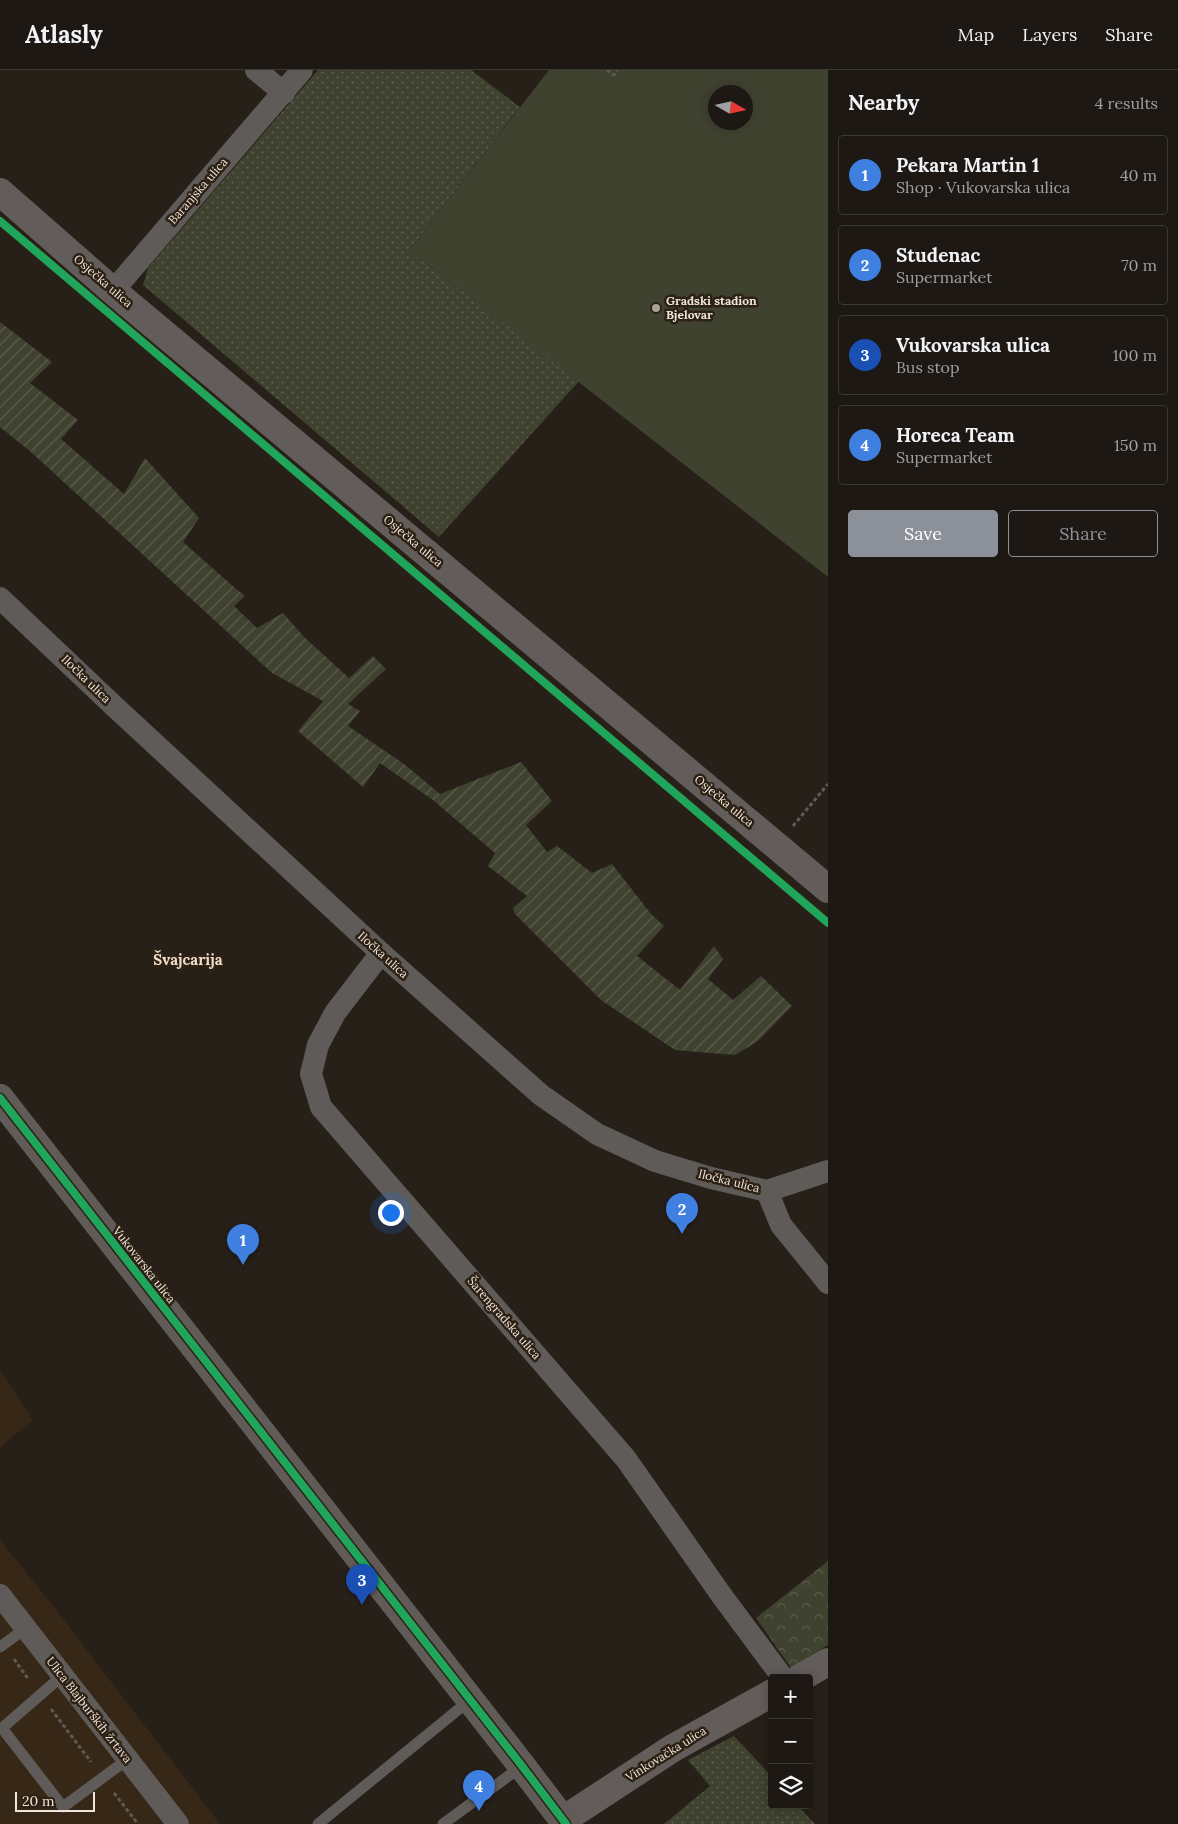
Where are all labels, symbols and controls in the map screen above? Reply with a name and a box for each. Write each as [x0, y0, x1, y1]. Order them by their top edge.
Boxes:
text: Atlasly [25, 19, 103, 50]
text: Map [958, 23, 994, 46]
text: Layers [1022, 23, 1077, 46]
text: Share [1105, 23, 1153, 46]
north arrow [708, 85, 753, 130]
text: Nearby [848, 89, 919, 116]
text: 4 results [1095, 93, 1158, 113]
text: Pekara Martin 1 [896, 153, 1039, 177]
street label: Baranjska ulica [165, 154, 231, 227]
text: 1 [862, 165, 868, 185]
text: 40 m [1120, 165, 1157, 185]
text: Shop · Vukovarska ulica [896, 177, 1070, 197]
text: Studenac [896, 243, 980, 267]
street label: Osječka ulica [71, 251, 136, 310]
text: 2 [861, 255, 869, 275]
text: 70 m [1121, 255, 1157, 275]
text: Supermarket [896, 267, 992, 287]
place label: Gradski stadion Bjelovar [666, 293, 757, 322]
marker: Gradski stadion Bjelovar [650, 302, 662, 314]
text: Vukovarska ulica [896, 333, 1050, 357]
text: 3 [861, 345, 869, 365]
text: 100 m [1113, 345, 1157, 365]
text: Bus stop [896, 357, 960, 377]
text: Horeca Team [896, 423, 1015, 447]
text: 4 [861, 435, 869, 455]
text: 150 m [1114, 435, 1157, 455]
text: Supermarket [896, 447, 992, 467]
button: Save [848, 510, 998, 557]
button: Share [1008, 510, 1158, 557]
street label: Osječka ulica [380, 511, 446, 570]
street label: Iločka ulica [59, 651, 114, 706]
street label: Osječka ulica [691, 771, 757, 830]
street label: Iločka ulica [355, 928, 412, 981]
district label: Švajcarija [153, 949, 223, 969]
street label: Iločka ulica [697, 1166, 761, 1195]
pin: 2 [666, 1193, 698, 1234]
your location [378, 1200, 404, 1226]
street label: Vukovarska ulica [109, 1223, 179, 1306]
pin: 1 [227, 1224, 259, 1265]
street label: Šarengradska ulica [464, 1273, 544, 1362]
pin: 3 [346, 1564, 378, 1605]
street label: Ulica Blajburških žrtava [43, 1654, 135, 1766]
map controls [768, 1674, 813, 1809]
button: + [768, 1674, 813, 1719]
button: − [768, 1719, 813, 1764]
street label: Vinkovačka ulica [622, 1723, 709, 1785]
button: layers [768, 1764, 813, 1809]
pin: 4 [463, 1770, 495, 1811]
scale bar [15, 1789, 95, 1812]
text: 20 m [22, 1792, 54, 1810]

